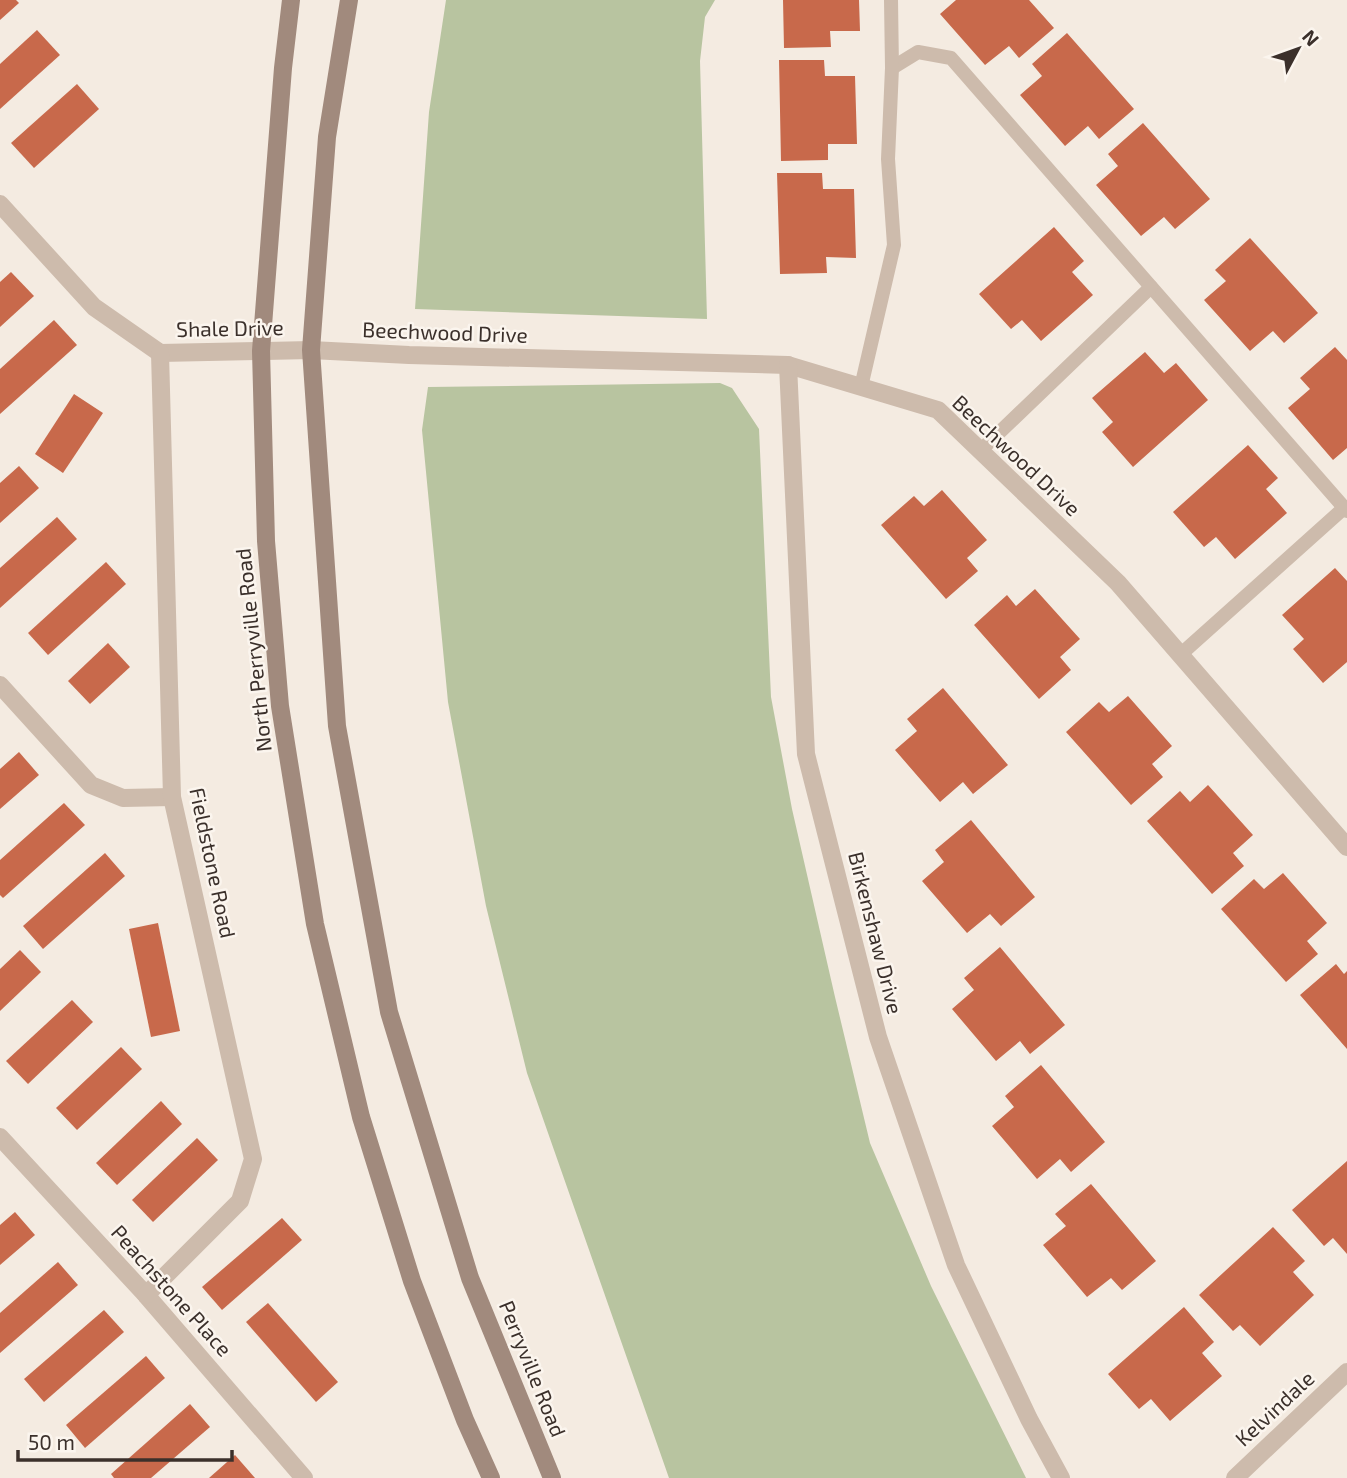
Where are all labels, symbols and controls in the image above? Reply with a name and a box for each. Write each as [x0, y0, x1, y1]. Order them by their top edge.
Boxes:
north arrow [1263, 14, 1333, 84]
text: N [1298, 25, 1324, 50]
street label: Shale Drive [176, 314, 284, 341]
street label: Beechwood Drive [362, 316, 528, 347]
street label: Beechwood Drive [948, 389, 1086, 521]
street label: North Perryville Road [229, 547, 276, 753]
street label: Fieldstone Road [185, 785, 242, 940]
street label: Birkenshaw Drive [844, 849, 909, 1016]
street label: Peachstone Place [107, 1219, 238, 1361]
street label: Perryville Road [495, 1297, 572, 1440]
street label: Kelvindale [1229, 1365, 1319, 1451]
scale bar [18, 1418, 231, 1462]
text: 50 m [28, 1429, 75, 1454]

